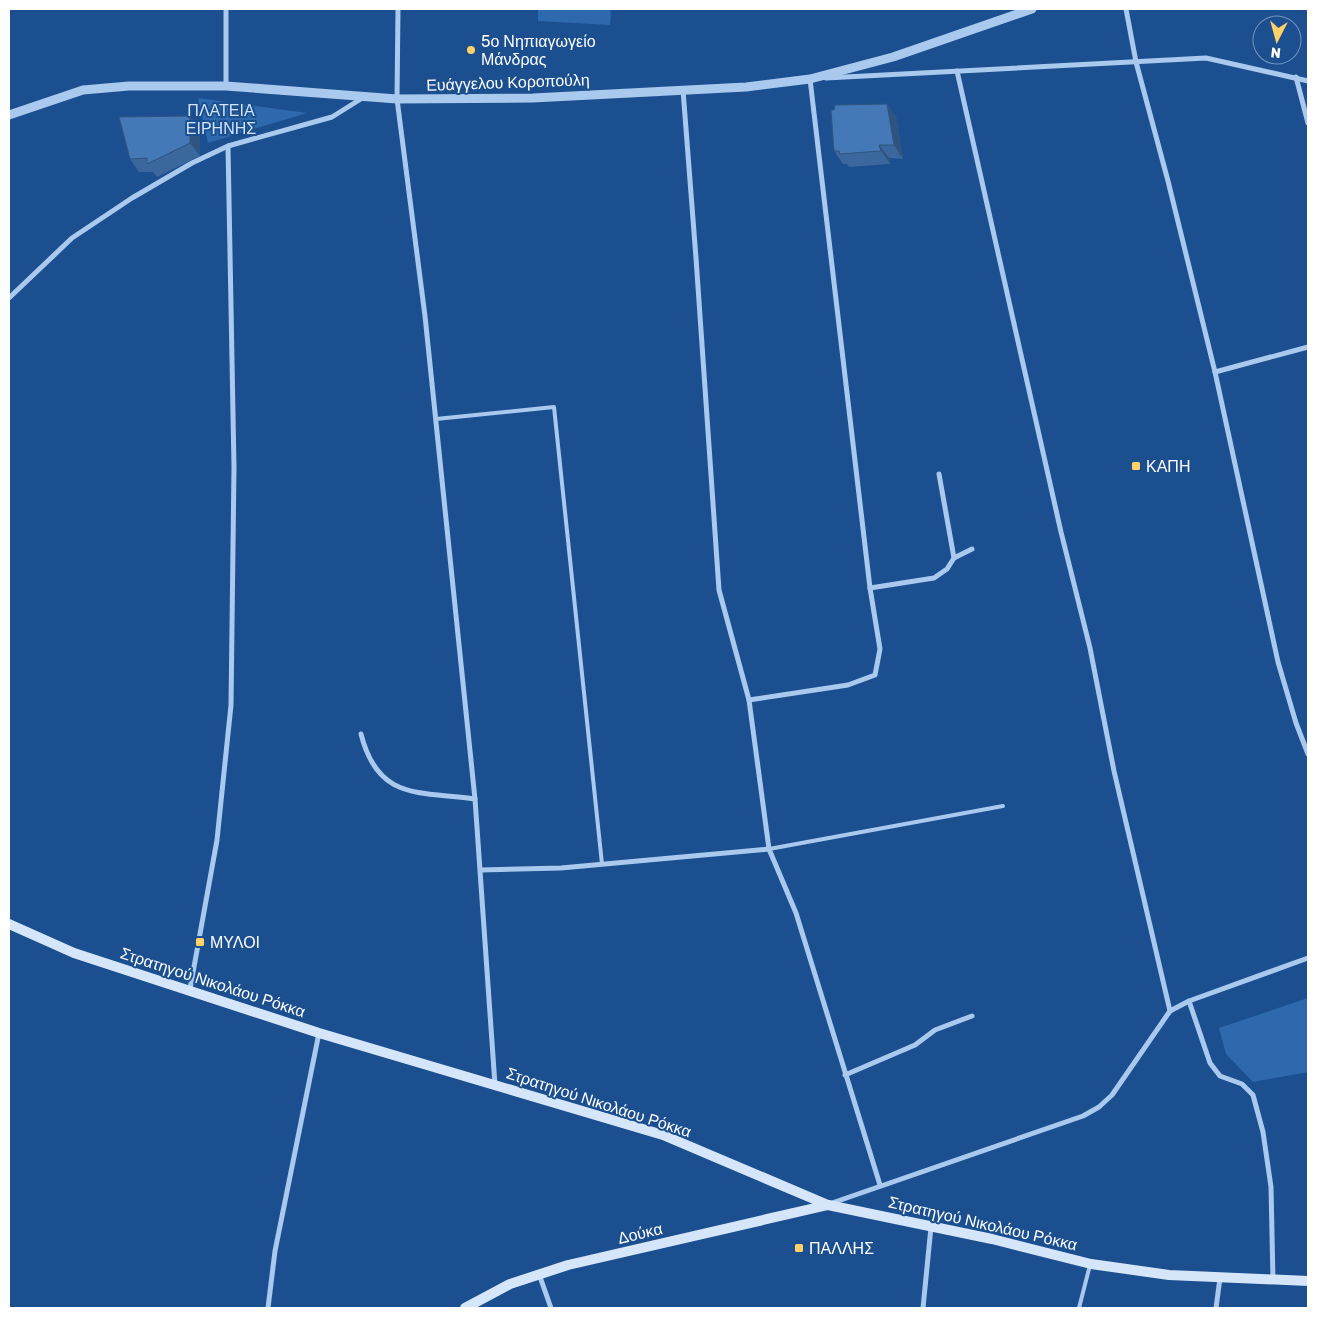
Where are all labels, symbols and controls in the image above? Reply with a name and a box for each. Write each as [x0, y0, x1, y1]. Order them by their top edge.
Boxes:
north arrow [1252, 15, 1302, 65]
place label: 5ο Νηπιαγωγείο Μάνδρας [481, 32, 596, 69]
text: N [1270, 43, 1282, 61]
marker: 5ο Νηπιαγωγείο Μάνδρας [465, 44, 477, 56]
street label: Ευάγγελου Κοροπούλη [426, 70, 590, 95]
park label: ΠΛΑΤΕΙΑ ΕΙΡΗΝΗΣ [186, 101, 256, 138]
place label: ΚΑΠΗ [1146, 457, 1190, 476]
marker: ΚΑΠΗ [1130, 460, 1142, 472]
place label: ΜΥΛΟΙ [210, 933, 260, 952]
marker: ΜΥΛΟΙ [194, 936, 206, 948]
street label: Στρατηγού Νικολάου Ρόκκα [118, 944, 308, 1021]
street label: Στρατηγού Νικολάου Ρόκκα [504, 1064, 694, 1141]
street label: Στρατηγού Νικολάου Ρόκκα [887, 1192, 1079, 1254]
street label: Δούκα [616, 1219, 664, 1248]
place label: ΠΑΛΛΗΣ [809, 1239, 874, 1258]
marker: ΠΑΛΛΗΣ [793, 1242, 805, 1254]

